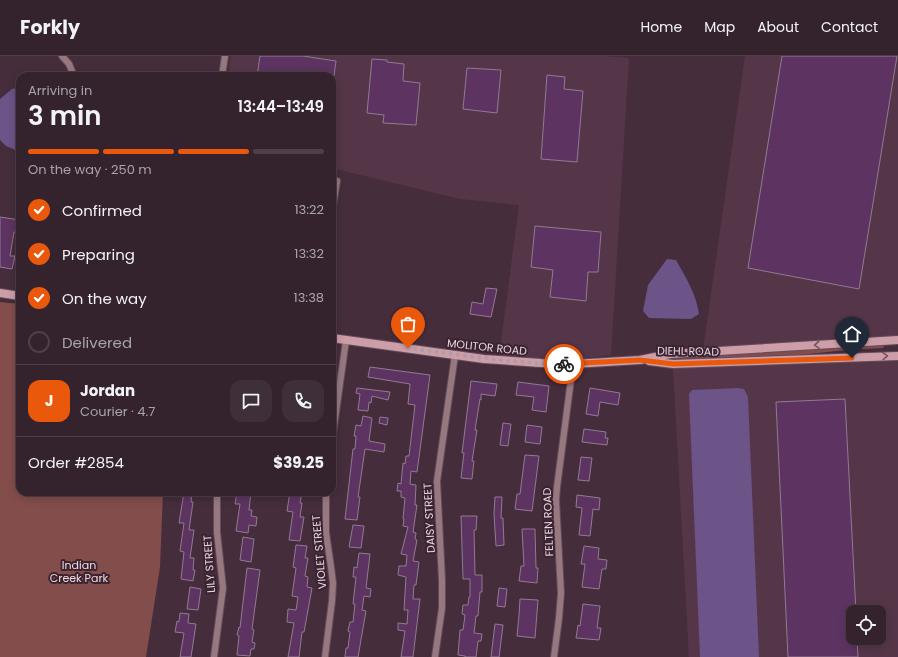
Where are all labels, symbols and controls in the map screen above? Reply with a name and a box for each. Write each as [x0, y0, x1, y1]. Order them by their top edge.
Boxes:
text: Forkly [20, 14, 80, 41]
text: Home [640, 17, 682, 37]
text: Map [704, 17, 735, 37]
text: About [757, 17, 799, 37]
text: Contact [821, 17, 878, 37]
text: Arriving in [28, 81, 92, 100]
text: 13:44–13:49 [238, 96, 324, 117]
text: 3 min [28, 98, 101, 134]
text: On the way · 250 m [28, 160, 152, 179]
icon: check [28, 199, 50, 221]
text: Confirmed [62, 200, 142, 221]
text: 13:22 [294, 200, 324, 219]
icon: check [28, 243, 50, 265]
text: Preparing [62, 244, 135, 265]
text: 13:32 [294, 244, 324, 263]
icon: check [28, 287, 50, 309]
text: On the way [62, 288, 147, 309]
text: 13:38 [294, 288, 324, 307]
pin [391, 307, 425, 348]
icon: bag [397, 313, 419, 335]
pin [835, 317, 869, 358]
icon: home [841, 323, 863, 345]
text: Delivered [62, 332, 132, 353]
street label: MOLITOR ROAD [446, 335, 528, 359]
one-way arrow [814, 340, 820, 349]
street label: DIEHL ROAD [657, 342, 719, 360]
courier [544, 344, 584, 384]
one-way arrow [882, 352, 888, 361]
icon: bike [553, 353, 575, 375]
text: Jordan [80, 380, 135, 401]
button: chat [230, 380, 272, 422]
button: phone [282, 380, 324, 422]
text: J [45, 390, 53, 411]
text: Courier · 4.7 [80, 402, 155, 421]
text: Order #2854 [28, 452, 124, 473]
text: $39.25 [273, 452, 324, 473]
street label: DAISY STREET [419, 483, 439, 553]
street label: FELTEN ROAD [539, 487, 557, 557]
street label: VIOLET STREET [308, 514, 330, 590]
street label: LILY STREET [199, 535, 219, 593]
park label: Indian Creek Park [50, 557, 109, 586]
map controls [846, 605, 886, 645]
button: locate [846, 605, 886, 645]

